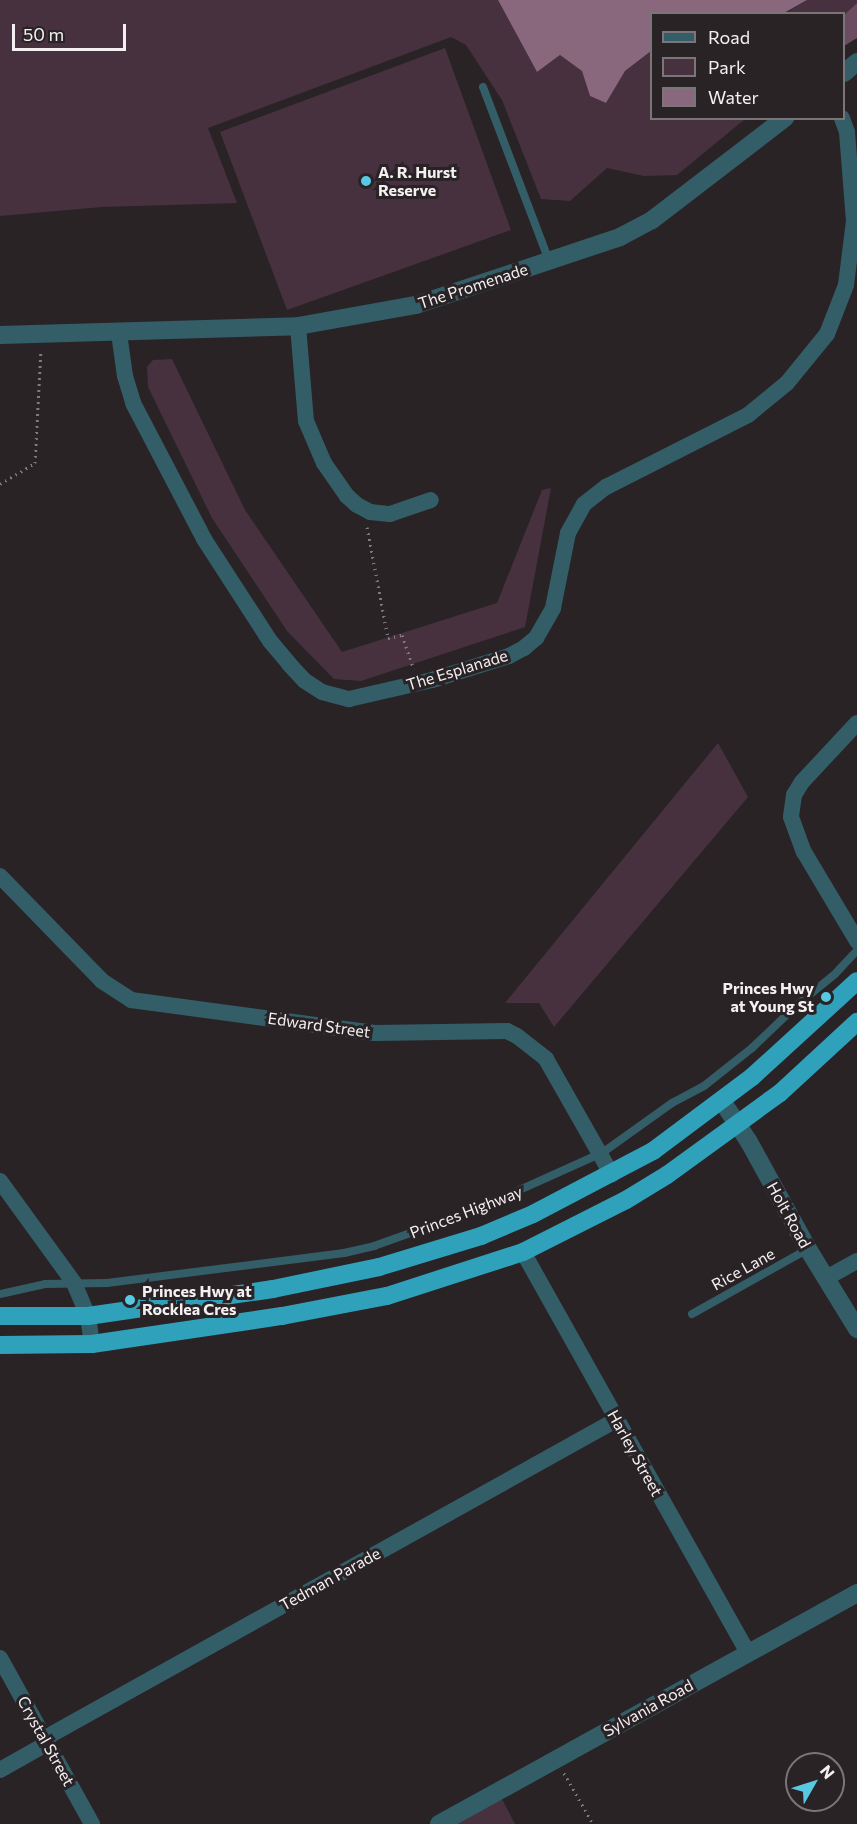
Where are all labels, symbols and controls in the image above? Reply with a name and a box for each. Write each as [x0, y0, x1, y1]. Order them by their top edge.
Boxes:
scale bar [15, 12, 129, 50]
legend [650, 12, 845, 120]
text: 50 m [23, 23, 64, 45]
text: Road [708, 26, 750, 48]
text: Park [708, 56, 746, 78]
text: Water [708, 86, 759, 108]
place label: A. R. Hurst Reserve [378, 162, 457, 200]
marker: A. R. Hurst Reserve [359, 174, 373, 188]
street label: The Promenade [416, 259, 530, 313]
street label: The Esplanade [404, 646, 510, 694]
place label: Princes Hwy at Young St [723, 978, 814, 1016]
marker: Princes Hwy at Young St [819, 990, 833, 1004]
street label: Edward Street [266, 1008, 372, 1042]
street label: Holt Road [763, 1179, 815, 1251]
street label: Princes Highway [407, 1182, 525, 1242]
street label: Rice Lane [708, 1244, 778, 1294]
place label: Princes Hwy at Rocklea Cres [142, 1281, 252, 1319]
marker: Princes Hwy at Rocklea Cres [123, 1293, 137, 1307]
street label: Harley Street [603, 1407, 667, 1499]
street label: Tedman Parade [276, 1543, 384, 1615]
street label: Sylvania Road [600, 1675, 696, 1741]
street label: Crystal Street [13, 1693, 79, 1789]
north arrow [785, 1752, 845, 1812]
text: N [817, 1761, 839, 1782]

